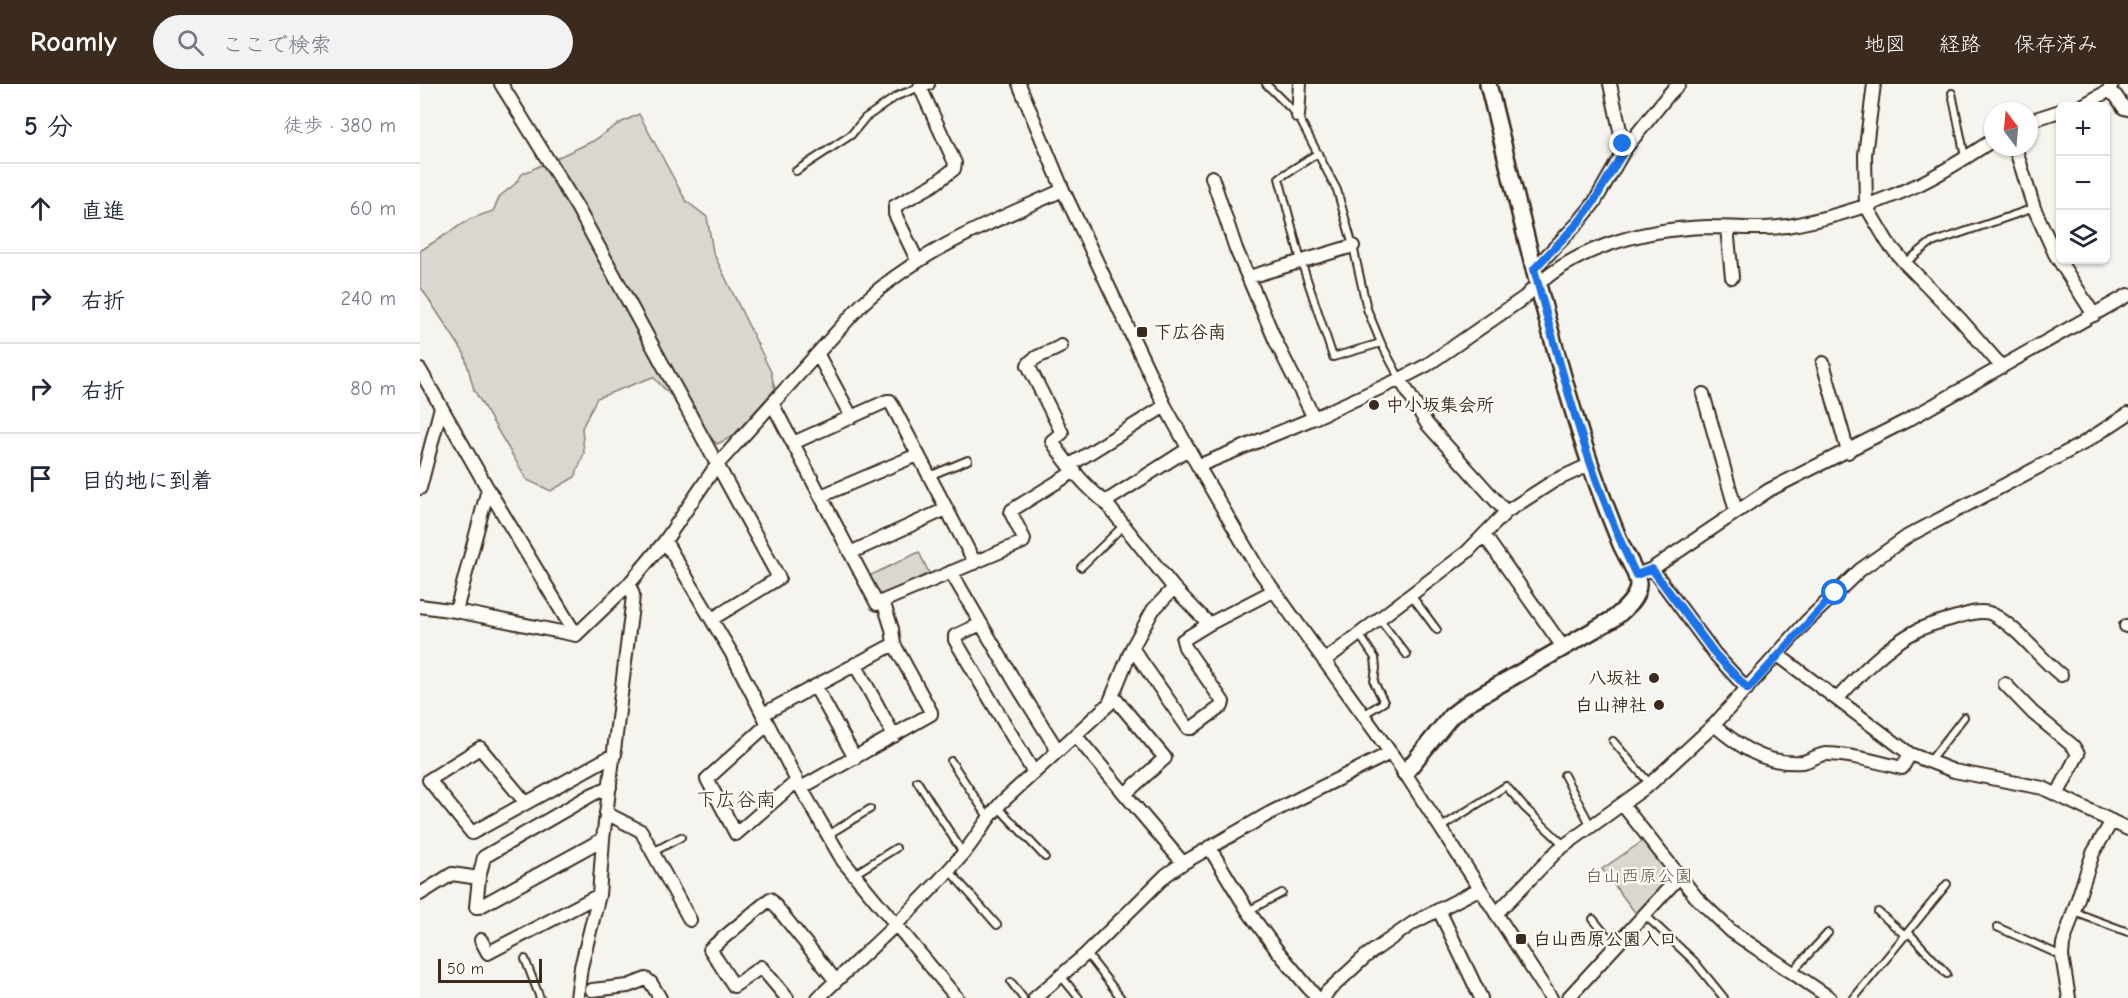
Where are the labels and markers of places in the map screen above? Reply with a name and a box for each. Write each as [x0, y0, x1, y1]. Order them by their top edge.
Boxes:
place label: 下広谷南 [1154, 322, 1226, 343]
marker: 下広谷南 [1135, 325, 1149, 339]
place label: 中小坂集会所 [1386, 395, 1494, 416]
marker: 中小坂集会所 [1367, 398, 1381, 412]
place label: 八坂社 [1588, 668, 1642, 689]
marker: 八坂社 [1647, 671, 1661, 685]
place label: 白山神社 [1575, 695, 1647, 716]
marker: 白山神社 [1652, 698, 1666, 712]
place label: 白山西原公園入口 [1533, 929, 1677, 950]
marker: 白山西原公園入口 [1514, 932, 1528, 946]

